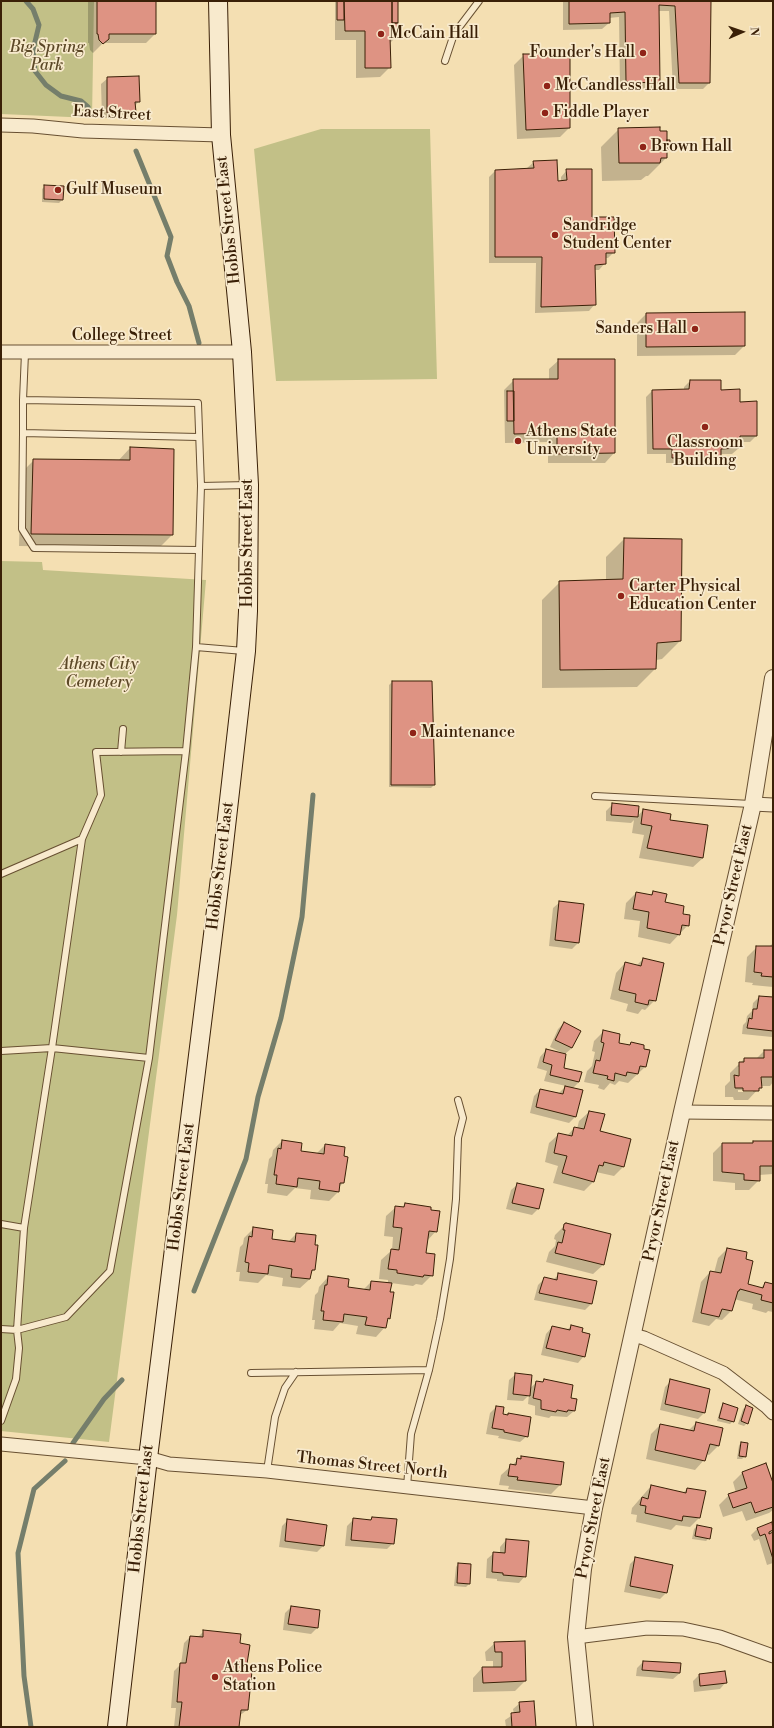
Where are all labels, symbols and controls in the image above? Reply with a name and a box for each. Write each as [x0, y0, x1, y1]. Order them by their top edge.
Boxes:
north arrow [722, 12, 762, 52]
place label: McCain Hall [389, 24, 479, 44]
text: N [747, 27, 761, 36]
marker: McCain Hall [376, 29, 386, 39]
park label: Big Spring Park [10, 38, 84, 76]
place label: Founder's Hall [530, 43, 635, 63]
marker: Founder's Hall [638, 48, 648, 58]
place label: McCandless Hall [555, 76, 675, 96]
marker: McCandless Hall [542, 81, 552, 91]
street label: East Street [72, 102, 152, 126]
place label: Fiddle Player [553, 103, 649, 123]
marker: Fiddle Player [540, 108, 550, 118]
place label: Brown Hall [651, 137, 732, 157]
marker: Brown Hall [638, 142, 648, 152]
street label: Hobbs Street East [213, 155, 245, 285]
place label: Gulf Museum [66, 180, 162, 200]
marker: Gulf Museum [53, 185, 63, 195]
place label: Sandridge Student Center [563, 216, 672, 254]
marker: Sandridge Student Center [550, 230, 560, 240]
place label: Sanders Hall [595, 319, 687, 339]
marker: Sanders Hall [690, 324, 700, 334]
street label: College Street [72, 326, 172, 346]
place label: Athens State University [526, 422, 617, 460]
marker: Classroom Building [700, 422, 710, 432]
place label: Classroom Building [667, 433, 743, 471]
marker: Athens State University [513, 436, 523, 446]
street label: Hobbs Street East [238, 478, 258, 608]
place label: Carter Physical Education Center [629, 577, 756, 615]
marker: Carter Physical Education Center [616, 591, 626, 601]
park label: Athens City Cemetery [60, 655, 138, 693]
place label: Maintenance [421, 723, 515, 743]
marker: Maintenance [408, 728, 418, 738]
street label: Hobbs Street East [204, 801, 238, 931]
street label: Pryor Street East [711, 823, 757, 947]
street label: Hobbs Street East [165, 1122, 199, 1252]
street label: Pryor Street East [640, 1138, 684, 1264]
street label: Hobbs Street East [126, 1444, 158, 1574]
street label: Thomas Street North [295, 1449, 449, 1483]
street label: Pryor Street East [573, 1455, 615, 1581]
place label: Athens Police Station [223, 1658, 322, 1696]
marker: Athens Police Station [210, 1672, 220, 1682]

